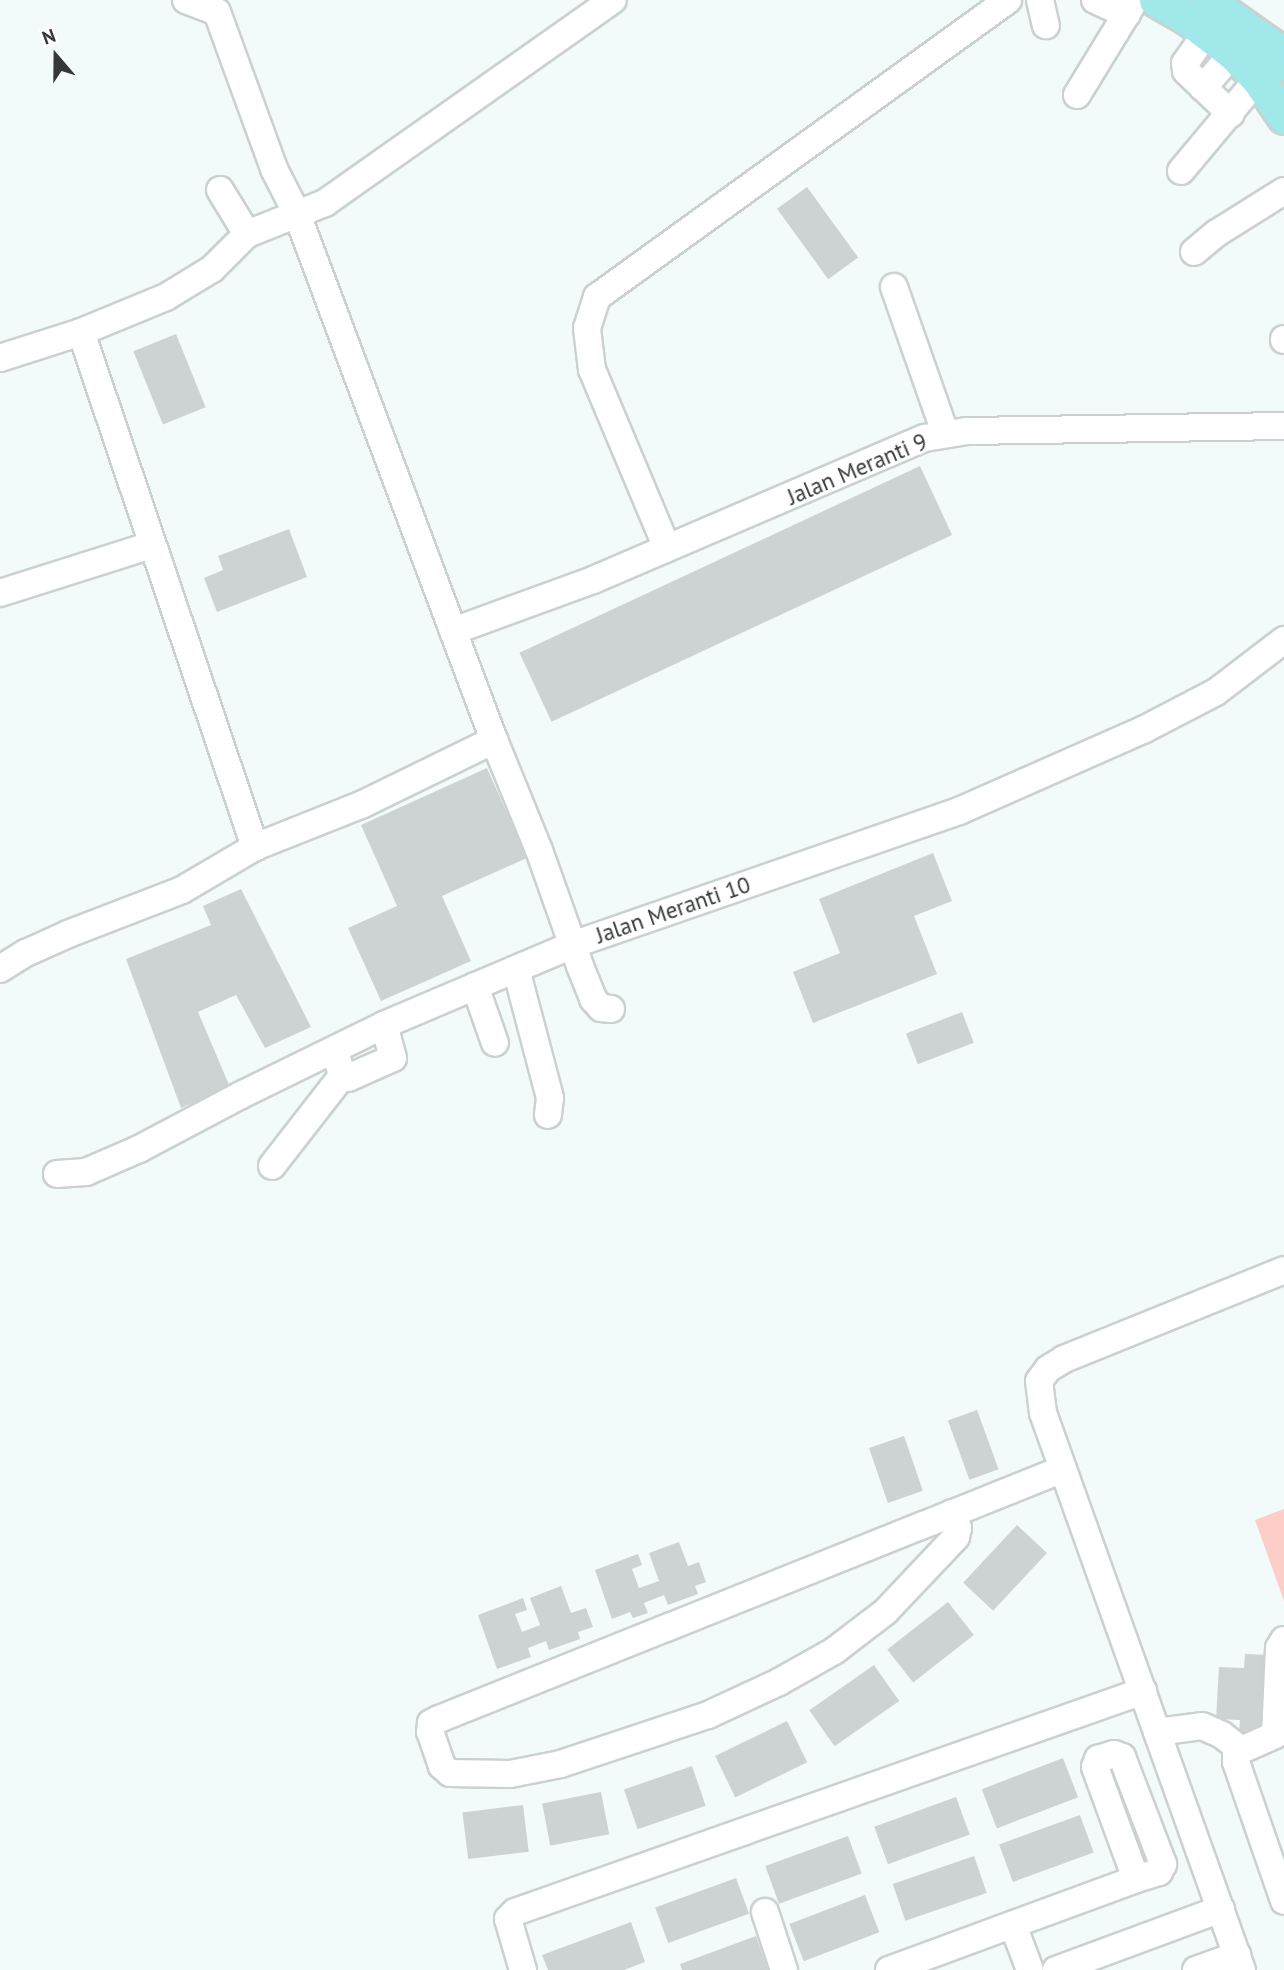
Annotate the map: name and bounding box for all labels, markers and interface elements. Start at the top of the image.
north arrow [21,21,91,91]
text: N [39,23,59,50]
street label: Jalan Meranti 9 [783,427,931,511]
street label: Jalan Meranti 10 [592,871,754,949]

